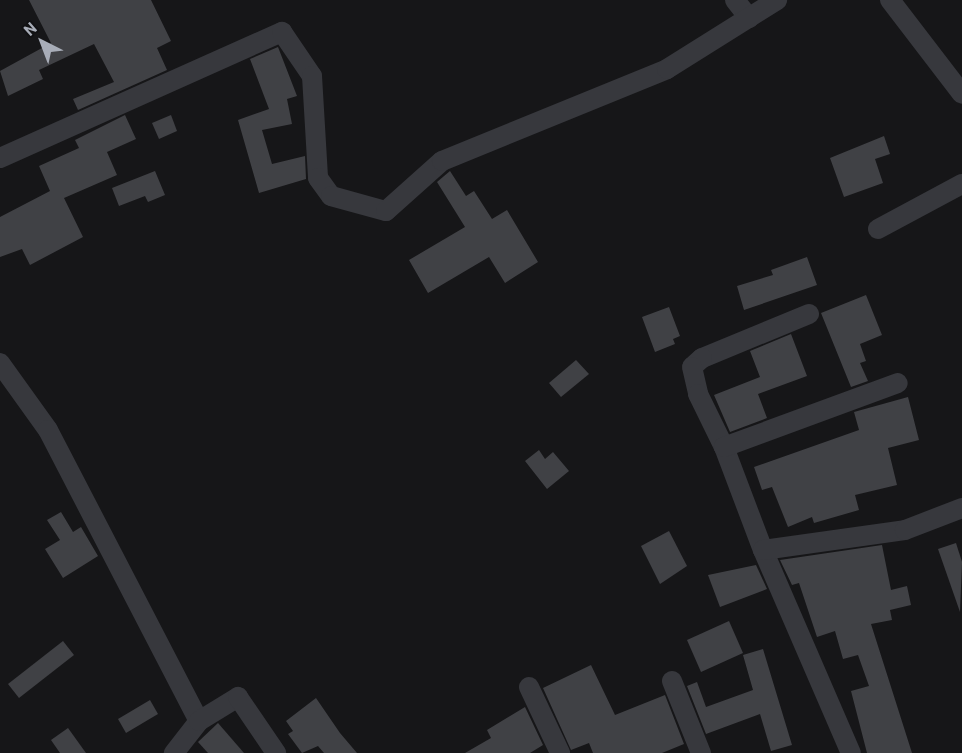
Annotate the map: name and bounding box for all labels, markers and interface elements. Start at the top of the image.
north arrow [12,12,72,72]
text: N [19,18,40,39]

